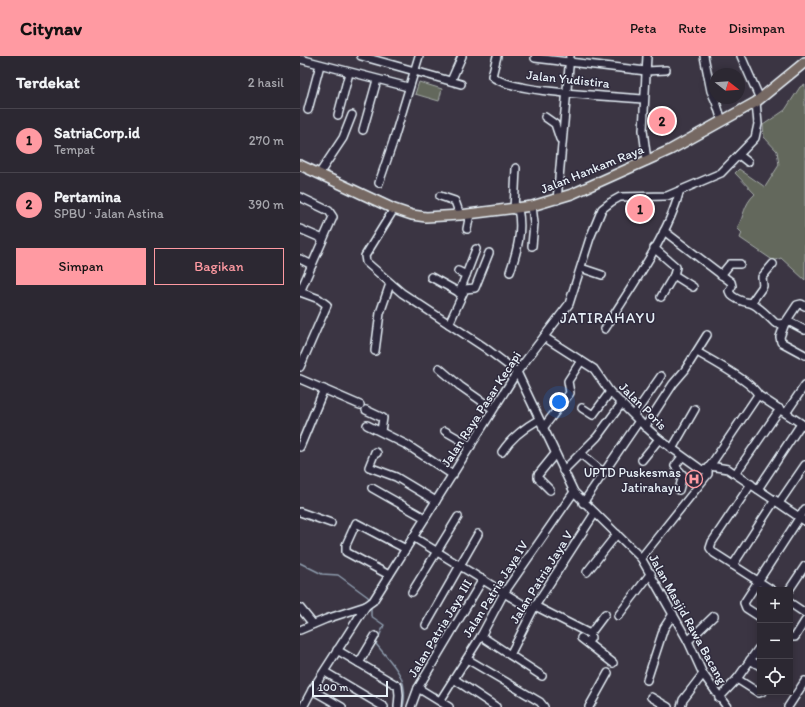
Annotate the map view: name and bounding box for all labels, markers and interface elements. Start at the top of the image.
text: Citynav [20,17,82,40]
text: Peta [630,20,656,37]
text: Rute [678,20,706,37]
text: Disimpan [728,20,785,37]
street label: Jalan Yudistira [526,67,611,91]
north arrow [709,68,745,104]
text: Terdekat [16,72,80,92]
text: 2 hasil [248,75,284,90]
pin: 2 [649,106,675,136]
text: SatriaCorp.id [54,124,140,142]
text: 1 [26,133,32,148]
text: 270 m [249,133,284,148]
street label: Jalan Hankam Raya [538,141,646,197]
text: Tempat [54,142,95,157]
text: Pertamina [54,188,121,206]
pin: 1 [627,194,653,224]
text: 2 [26,197,32,212]
text: 390 m [248,197,284,212]
text: SPBU · Jalan Astina [54,206,164,221]
button: Simpan [16,248,146,285]
button: Bagikan [154,248,284,285]
district label: JATIRAHAYU [560,309,656,327]
street label: Jalan Raya Pasar Kecapi [438,348,524,470]
street label: Jalan Poris [616,379,670,433]
your location [549,392,569,412]
place label: UPTD Puskesmas Jatirahayu [584,465,681,495]
hospital icon: UPTD Puskesmas Jatirahayu [684,469,704,489]
street label: Jalan Patria Jaya V [506,528,576,626]
street label: Jalan Patria Jaya IV [459,538,531,640]
street label: Jalan Masjid Rawa Bacang [646,551,730,687]
street label: Jalan Patria Jaya III [405,576,475,680]
map controls [757,587,793,695]
button: + [757,587,793,623]
button: − [757,623,793,659]
button: locate [757,659,793,695]
scale bar [312,679,388,698]
text: 100 m [318,681,348,694]

